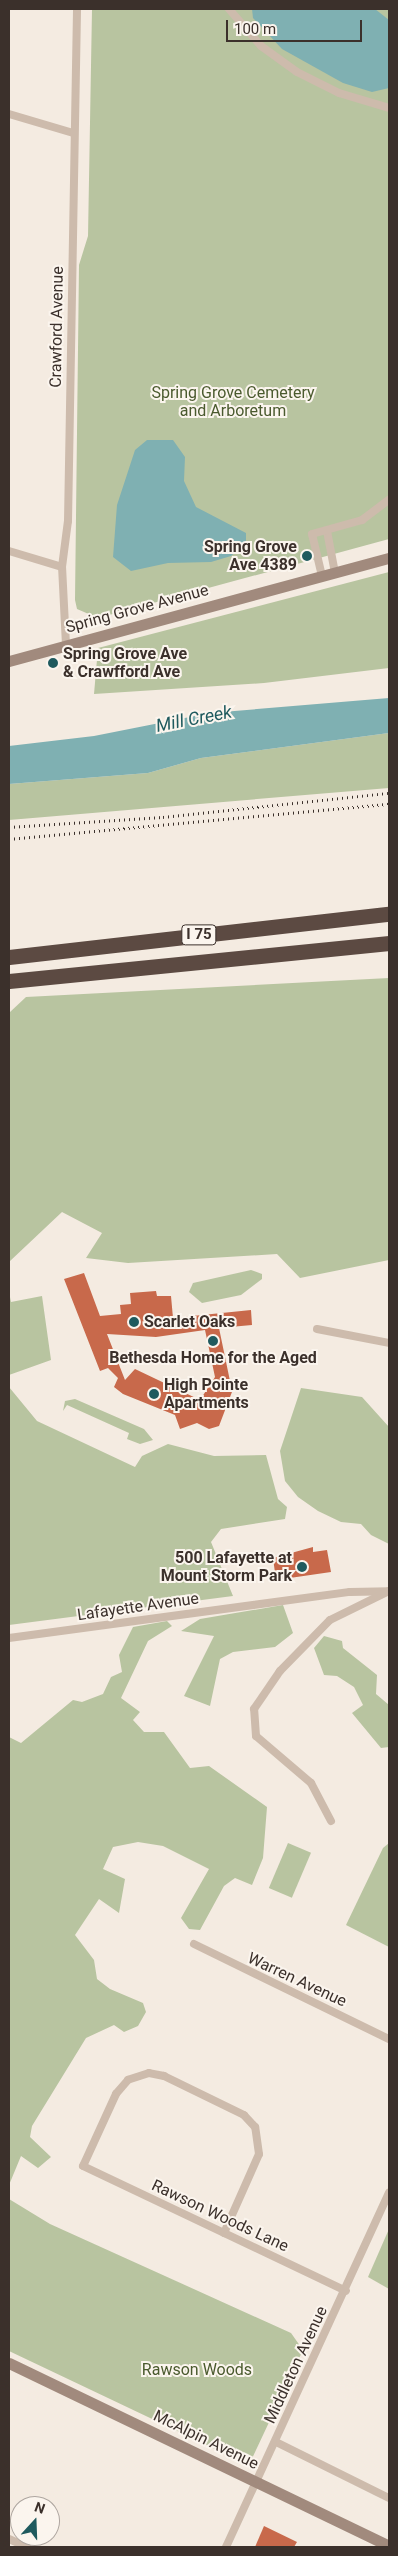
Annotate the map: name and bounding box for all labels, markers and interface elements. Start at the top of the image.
scale bar [228,10,364,42]
text: 100 m [234,20,276,38]
street label: Crawford Avenue [46,266,68,388]
park label: Spring Grove Cemetery and Arboretum [151,383,315,421]
place label: Spring Grove Ave 4389 [204,537,297,575]
marker: Spring Grove Ave 4389 [301,550,313,562]
street label: Spring Grove Avenue [63,581,211,637]
place label: Spring Grove Ave & Crawfford Ave [63,644,187,682]
marker: Spring Grove Ave & Crawfford Ave [47,657,59,669]
water label: Mill Creek [154,701,234,737]
road number: I 75 [180,922,218,948]
place label: Scarlet Oaks [144,1312,235,1332]
marker: Scarlet Oaks [128,1316,140,1328]
marker: Bethesda Home for the Aged [207,1335,219,1347]
place label: Bethesda Home for the Aged [109,1348,317,1368]
place label: High Pointe Apartments [164,1375,249,1413]
marker: High Pointe Apartments [148,1388,160,1400]
place label: 500 Lafayette at Mount Storm Park [161,1548,292,1586]
marker: 500 Lafayette at Mount Storm Park [296,1561,308,1573]
street label: Lafayette Avenue [76,1589,200,1625]
street label: Warren Avenue [244,1949,350,2011]
street label: Rawson Woods Lane [148,2176,292,2256]
street label: Middleton Avenue [260,2303,332,2427]
park label: Rawson Woods [142,2360,252,2380]
street label: McAlpin Avenue [150,2406,262,2474]
north arrow [10,2496,60,2546]
text: N [32,2499,47,2517]

